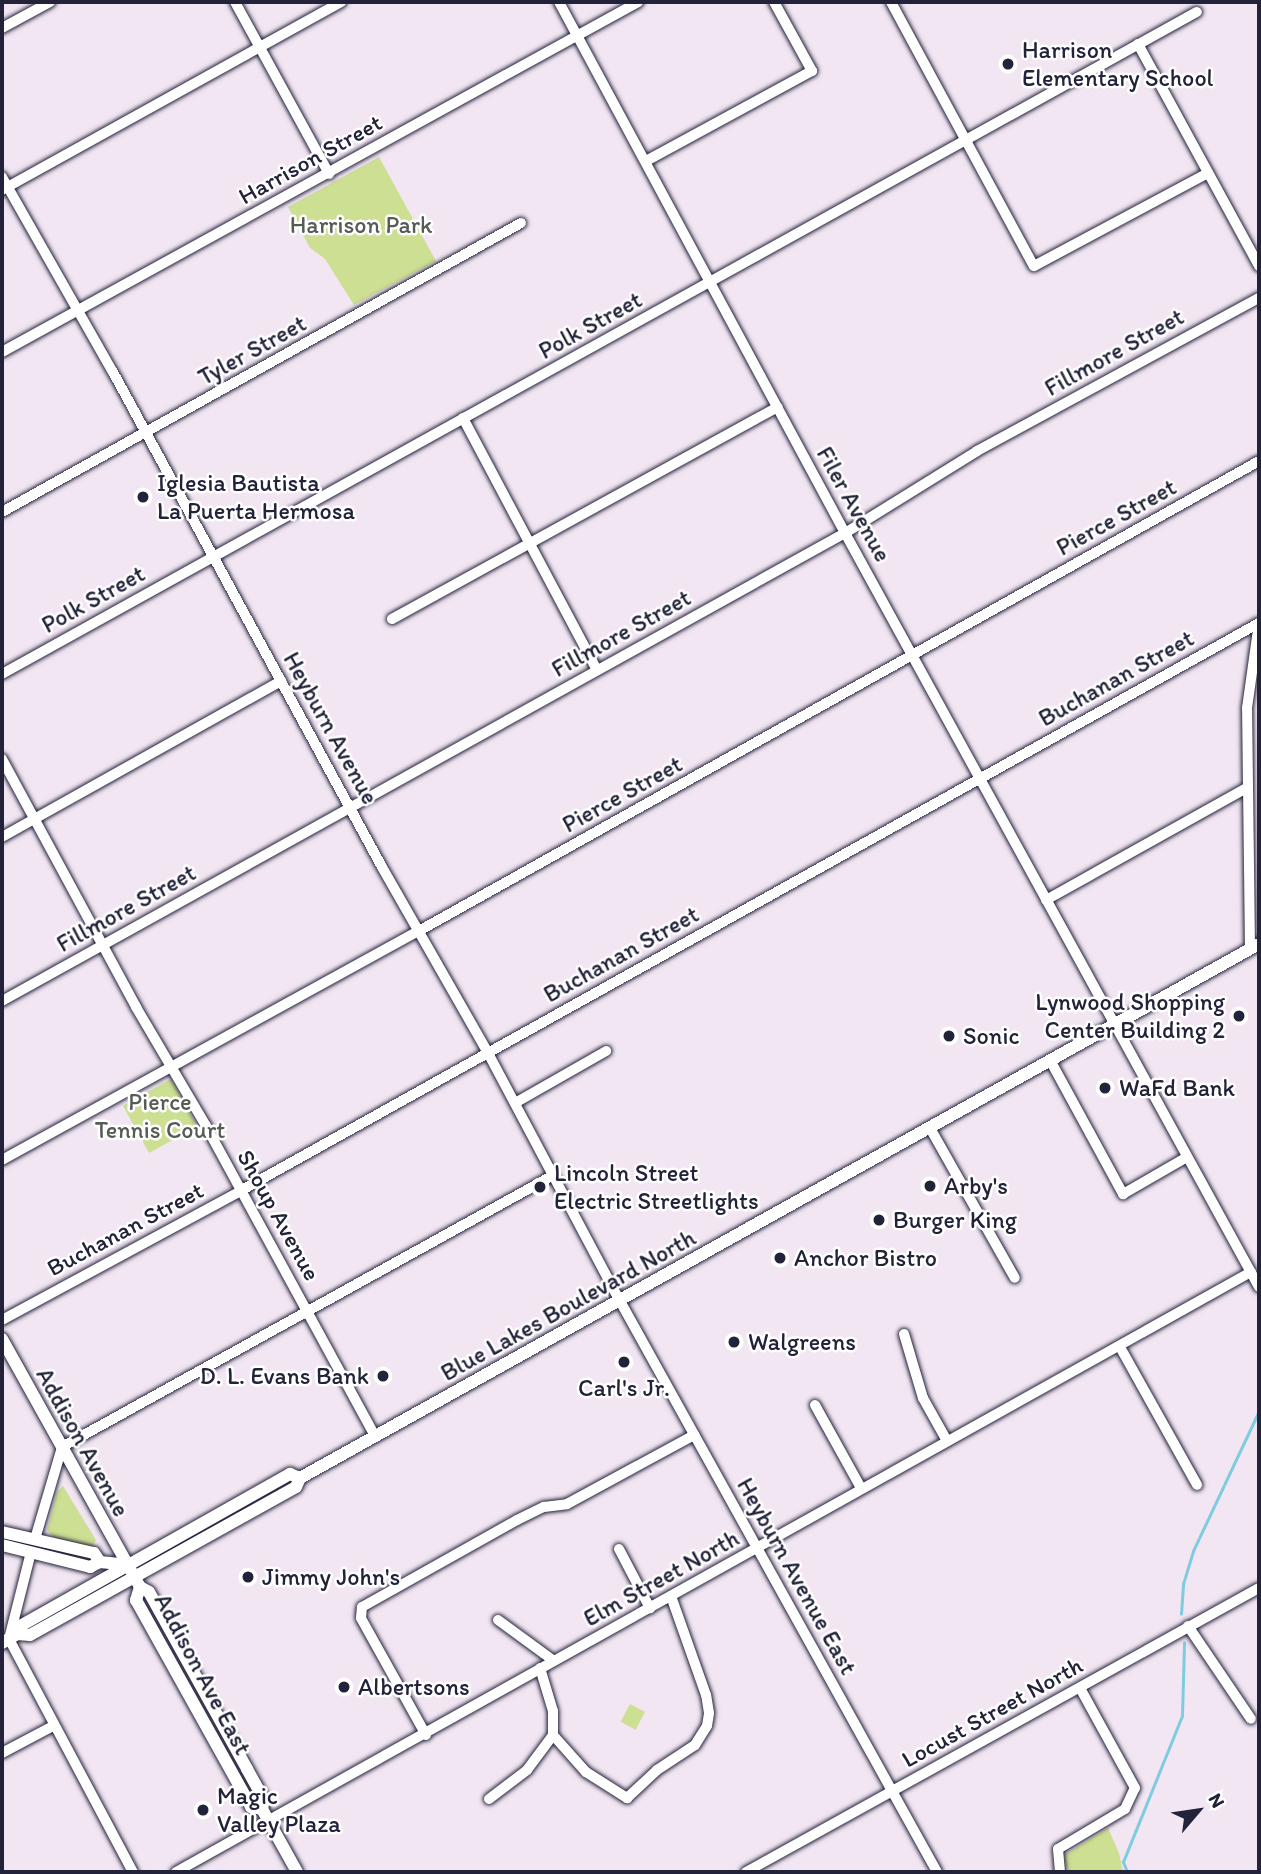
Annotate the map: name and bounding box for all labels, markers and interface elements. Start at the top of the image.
place label: Harrison Elementary School [1022,36,1213,92]
marker: Harrison Elementary School [1000,56,1016,72]
street label: Harrison Street [233,108,387,210]
park label: Harrison Park [290,211,432,239]
street label: Polk Street [534,285,646,365]
street label: Fillmore Street [1040,302,1188,402]
street label: Tyler Street [193,309,311,391]
street label: Filer Avenue [811,442,897,566]
place label: Iglesia Bautista La Puerta Hermosa [157,469,354,525]
street label: Pierce Street [1051,472,1181,562]
marker: Iglesia Bautista La Puerta Hermosa [135,489,151,505]
street label: Polk Street [37,559,149,639]
street label: Fillmore Street [547,583,695,683]
street label: Buchanan Street [1034,624,1198,732]
street label: Heyburn Avenue [278,647,384,809]
street label: Pierce Street [557,749,687,839]
street label: Fillmore Street [52,858,200,958]
street label: Buchanan Street [539,900,703,1008]
place label: Lynwood Shopping Center Building 2 [1035,988,1225,1044]
marker: Lynwood Shopping Center Building 2 [1231,1008,1247,1024]
place label: Sonic [963,1022,1019,1050]
marker: Sonic [941,1028,957,1044]
place label: WaFd Bank [1119,1074,1236,1102]
marker: WaFd Bank [1097,1080,1113,1096]
park label: Pierce Tennis Court [95,1088,225,1144]
street label: Shoup Avenue [231,1145,327,1285]
place label: Lincoln Street Electric Streetlights [554,1159,758,1215]
place label: Arby's [944,1172,1008,1200]
street label: Buchanan Street [42,1176,208,1282]
marker: Arby's [922,1178,938,1194]
marker: Lincoln Street Electric Streetlights [532,1179,548,1195]
place label: Burger King [893,1206,1017,1234]
marker: Burger King [871,1212,887,1228]
street label: Blue Lakes Boulevard North [435,1223,701,1387]
place label: Anchor Bistro [794,1244,937,1272]
marker: Anchor Bistro [772,1250,788,1266]
place label: Walgreens [748,1328,856,1356]
marker: Walgreens [726,1334,742,1350]
marker: Carl's Jr. [616,1354,632,1370]
place label: D. L. Evans Bank [199,1362,369,1390]
street label: Addison Avenue [31,1363,135,1521]
marker: D. L. Evans Bank [375,1368,391,1384]
place label: Carl's Jr. [578,1374,670,1402]
street label: Heyburn Avenue East [731,1473,863,1679]
street label: Elm Street North [578,1523,744,1633]
place label: Jimmy John's [262,1563,401,1591]
marker: Jimmy John's [240,1569,256,1585]
street label: Addison Ave East [149,1589,257,1759]
street label: Locust Street North [896,1650,1088,1774]
place label: Albertsons [358,1673,470,1701]
marker: Albertsons [336,1679,352,1695]
north arrow [1163,1776,1233,1846]
place label: Magic Valley Plaza [217,1782,340,1838]
text: N [1204,1789,1230,1812]
marker: Magic Valley Plaza [195,1802,211,1818]

